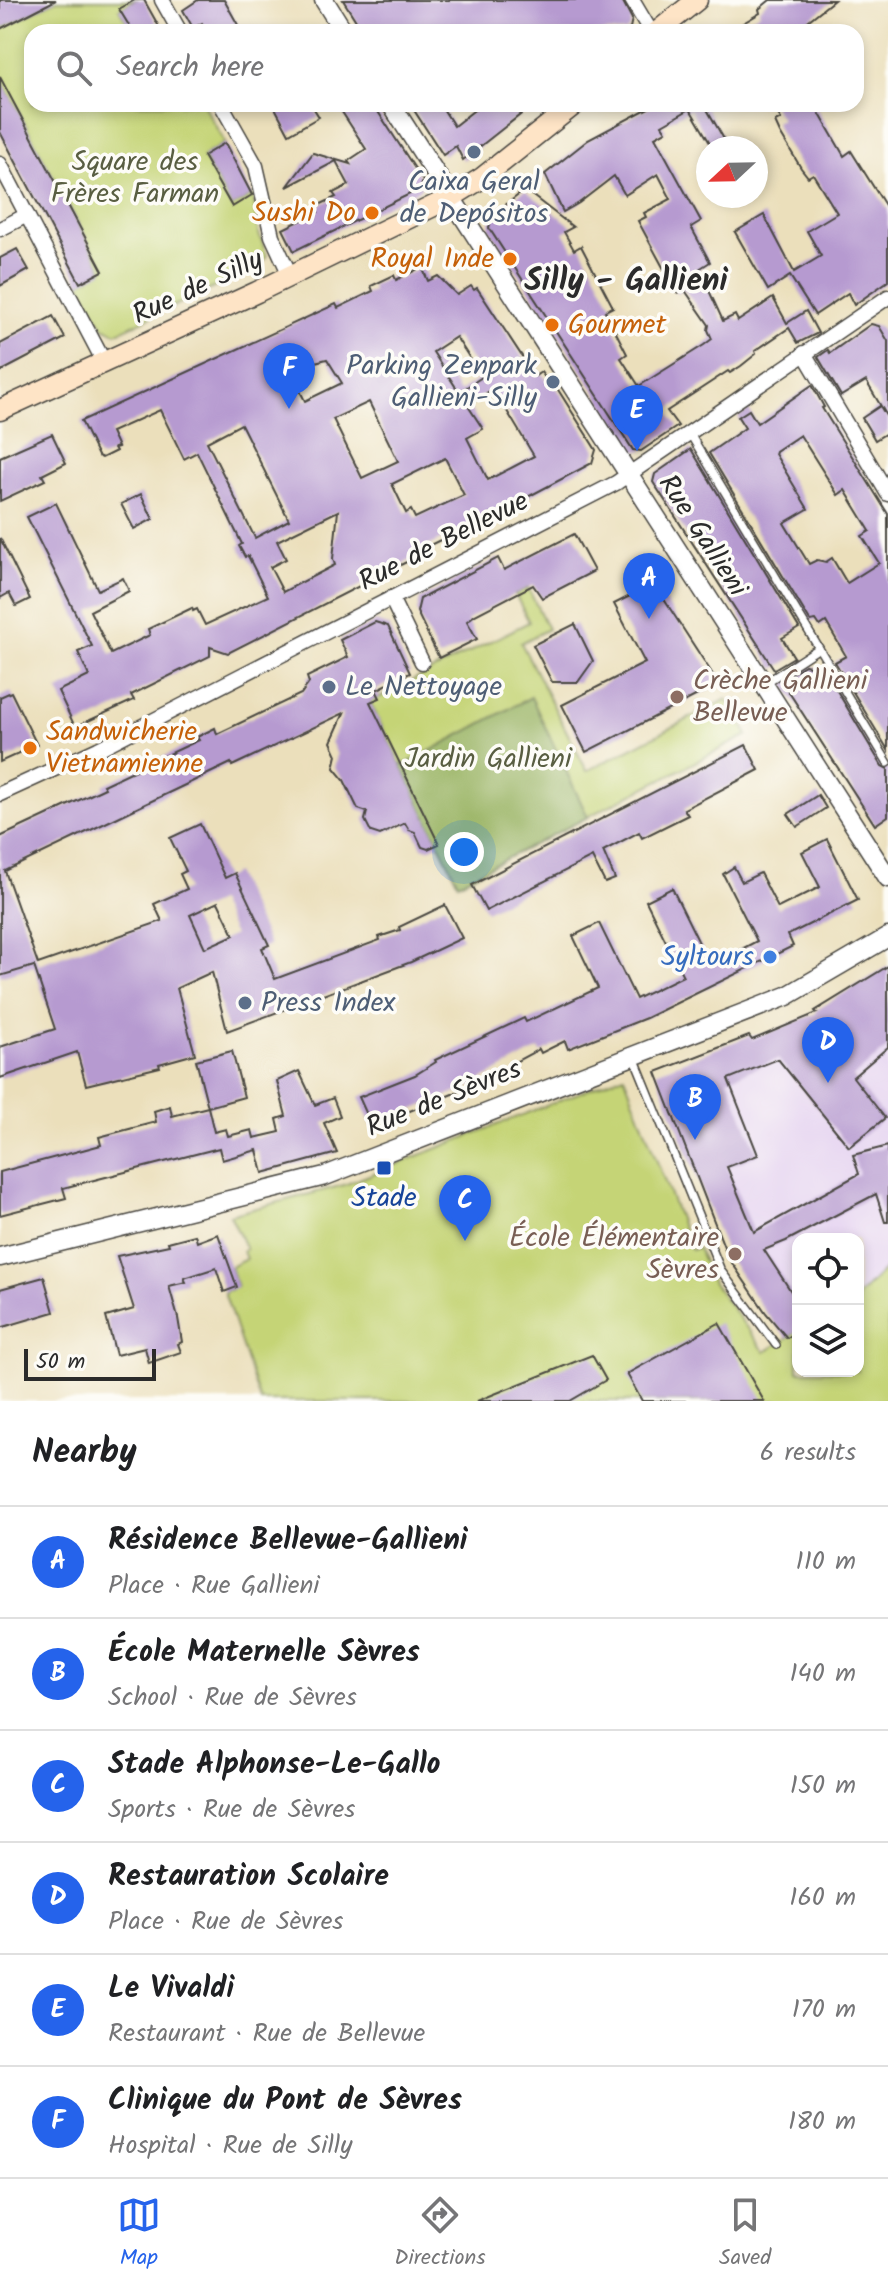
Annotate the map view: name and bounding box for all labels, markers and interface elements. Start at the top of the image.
search box [24,24,864,112]
text: Search here [116,44,264,92]
icon: search [52,46,96,90]
north arrow [696,136,768,208]
park label: Square des Frères Farman [51,140,219,217]
marker: Caixa Geral de Depósitos [465,143,483,161]
place label: Caixa Geral de Depósitos [400,160,548,237]
place label: Sushi Do [252,191,356,236]
marker: Sushi Do [363,204,381,222]
place label: Royal Inde [370,237,494,282]
street label: Rue de Silly [125,238,272,338]
marker: Royal Inde [501,250,519,268]
district label: Silly - Gallieni [524,256,729,307]
place label: Gourmet [568,303,667,348]
marker: Gourmet [543,316,561,334]
pin: F [263,343,315,409]
place label: Parking Zenpark Gallieni-Silly [346,344,538,421]
marker: Parking Zenpark Gallieni-Silly [544,373,562,391]
pin: E [611,385,663,451]
street label: Rue Gallieni [645,466,759,607]
street label: Rue de Bellevue [351,480,537,604]
pin: A [623,553,675,619]
place label: Crèche Gallieni Bellevue [693,659,869,736]
place label: Le Nettoyage [345,665,503,710]
marker: Le Nettoyage [320,678,338,696]
marker: Crèche Gallieni Bellevue [668,688,686,706]
place label: Sandwicherie Vietnamienne [46,710,203,787]
park label: Jardin Gallieni [404,737,573,782]
marker: Sandwicherie Vietnamienne [21,739,39,757]
your location [444,832,484,872]
place label: Syltours [661,935,754,980]
marker: Syltours [761,948,779,966]
place label: Press Index [261,981,396,1026]
marker: Press Index [236,994,254,1012]
pin: D [802,1017,854,1083]
street label: Rue de Sèvres [359,1047,529,1151]
pin: B [669,1074,721,1140]
marker: Stade [375,1159,393,1177]
pin: C [439,1175,491,1241]
place label: Stade [351,1176,417,1221]
place label: École Élémentaire Sèvres [509,1216,719,1293]
map controls [792,1233,864,1377]
button: locate [792,1233,864,1305]
marker: École Élémentaire Sèvres [726,1245,744,1263]
button: layers [792,1305,864,1377]
scale bar [24,1345,156,1381]
text: 50 m [36,1345,85,1380]
text: Nearby [32,1426,137,1480]
text: 6 results [760,1432,856,1474]
text: Résidence Bellevue-Gallieni [108,1517,468,1565]
text: A [50,1541,66,1583]
text: 110 m [796,1541,856,1583]
text: Place · Rue Gallieni [108,1565,320,1607]
text: École Maternelle Sèvres [108,1629,420,1677]
text: B [50,1653,66,1695]
text: 140 m [789,1653,856,1695]
text: School · Rue de Sèvres [108,1677,357,1719]
text: Stade Alphonse-Le-Gallo [108,1741,440,1789]
text: C [50,1765,66,1807]
text: 150 m [790,1765,856,1807]
text: Sports · Rue de Sèvres [108,1789,355,1831]
text: Restauration Scolaire [108,1853,389,1901]
text: D [49,1877,67,1919]
text: 160 m [789,1877,856,1919]
text: Place · Rue de Sèvres [108,1901,343,1943]
text: Le Vivaldi [108,1965,234,2013]
text: E [51,1989,65,2031]
text: 170 m [792,1989,856,2031]
text: Restaurant · Rue de Bellevue [108,2013,425,2055]
text: Clinique du Pont de Sèvres [108,2077,462,2125]
text: F [51,2101,65,2143]
text: 180 m [788,2101,856,2143]
text: Hospital · Rue de Silly [108,2125,352,2167]
tab: Map [117,2193,161,2276]
tab: Directions [394,2193,486,2276]
tab: Saved [719,2193,771,2276]

